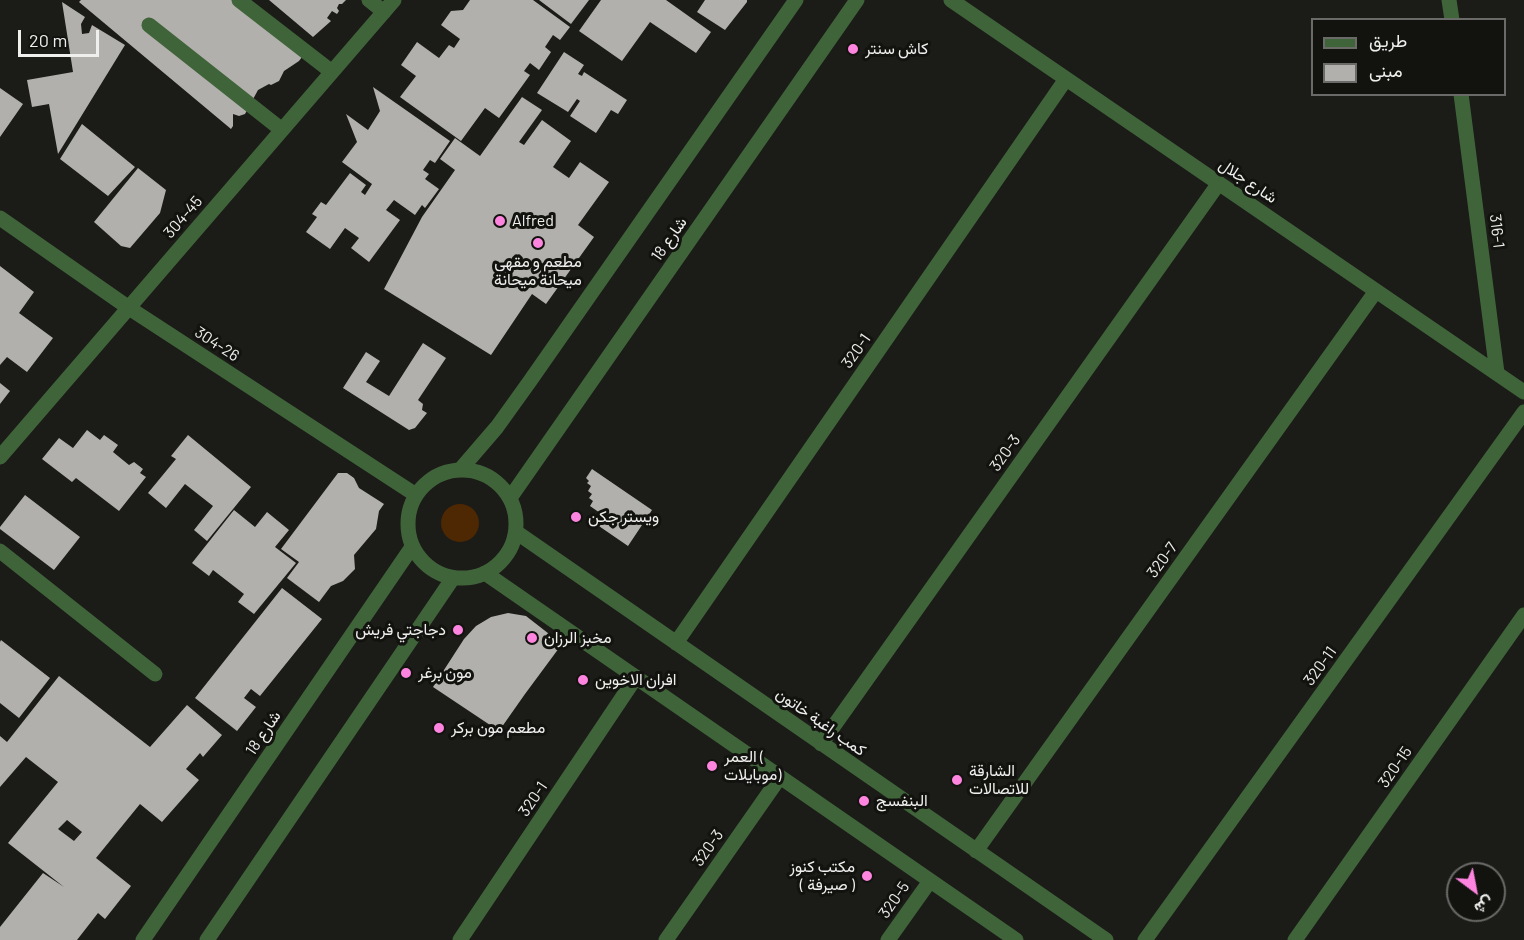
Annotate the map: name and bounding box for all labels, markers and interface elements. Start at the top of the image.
scale bar [21,18,102,56]
legend [1311,18,1506,96]
text: 20 m [29,29,67,51]
text: طريق [1369,29,1407,51]
place label: كاش سنتر [865,39,928,59]
marker: كاش سنتر [846,42,860,56]
text: مبنى [1369,59,1403,81]
street label: شارع جلال [1215,155,1281,207]
street label: 304-45 [160,192,206,242]
place label: Alfred [512,211,554,231]
street label: شارع 18 [647,213,691,265]
street label: 316-1 [1485,213,1509,249]
marker: Alfred [493,214,507,228]
marker: مطعم و مقهى ميحانة ميحانة [531,236,545,250]
place label: مطعم و مقهى ميحانة ميحانة [494,252,582,290]
street label: 304-26 [191,323,243,365]
street label: 320-1 [837,330,875,372]
street label: 320-3 [986,431,1024,475]
place label: ويستر جكن [588,507,659,527]
marker: ويستر جكن [569,510,583,524]
street label: 320-7 [1143,538,1181,582]
place label: دجاجتي فريش [355,620,446,640]
marker: دجاجتي فريش [451,623,465,637]
place label: مخبز الرزان [544,628,612,648]
marker: مخبز الرزان [525,631,539,645]
street label: 320-11 [1299,643,1341,689]
place label: مون برغر [418,663,472,683]
marker: مون برغر [399,666,413,680]
place label: افران الاخوين [595,670,677,690]
marker: افران الاخوين [576,673,590,687]
street label: كمب راغبة خاتون [772,684,870,760]
street label: شارع 18 [241,707,285,759]
place label: مطعم مون بركر [451,718,545,738]
marker: مطعم مون بركر [432,721,446,735]
street label: 320-15 [1374,743,1416,791]
place label: العمر ( موبايلات) [724,747,781,785]
marker: العمر ( موبايلات) [705,759,719,773]
place label: الشارقة للاتصالات [969,761,1029,799]
marker: الشارقة للاتصالات [950,773,964,787]
street label: 320-1 [514,778,552,820]
place label: البنفسج [876,791,928,811]
marker: البنفسج [857,794,871,808]
street label: 320-3 [689,826,727,870]
place label: مكتب كنوز ( صيرفة ) [789,857,855,895]
north arrow [1446,862,1506,922]
marker: مكتب كنوز ( صيرفة ) [860,869,874,883]
street label: 320-5 [875,878,913,922]
text: ش [1472,893,1498,919]

